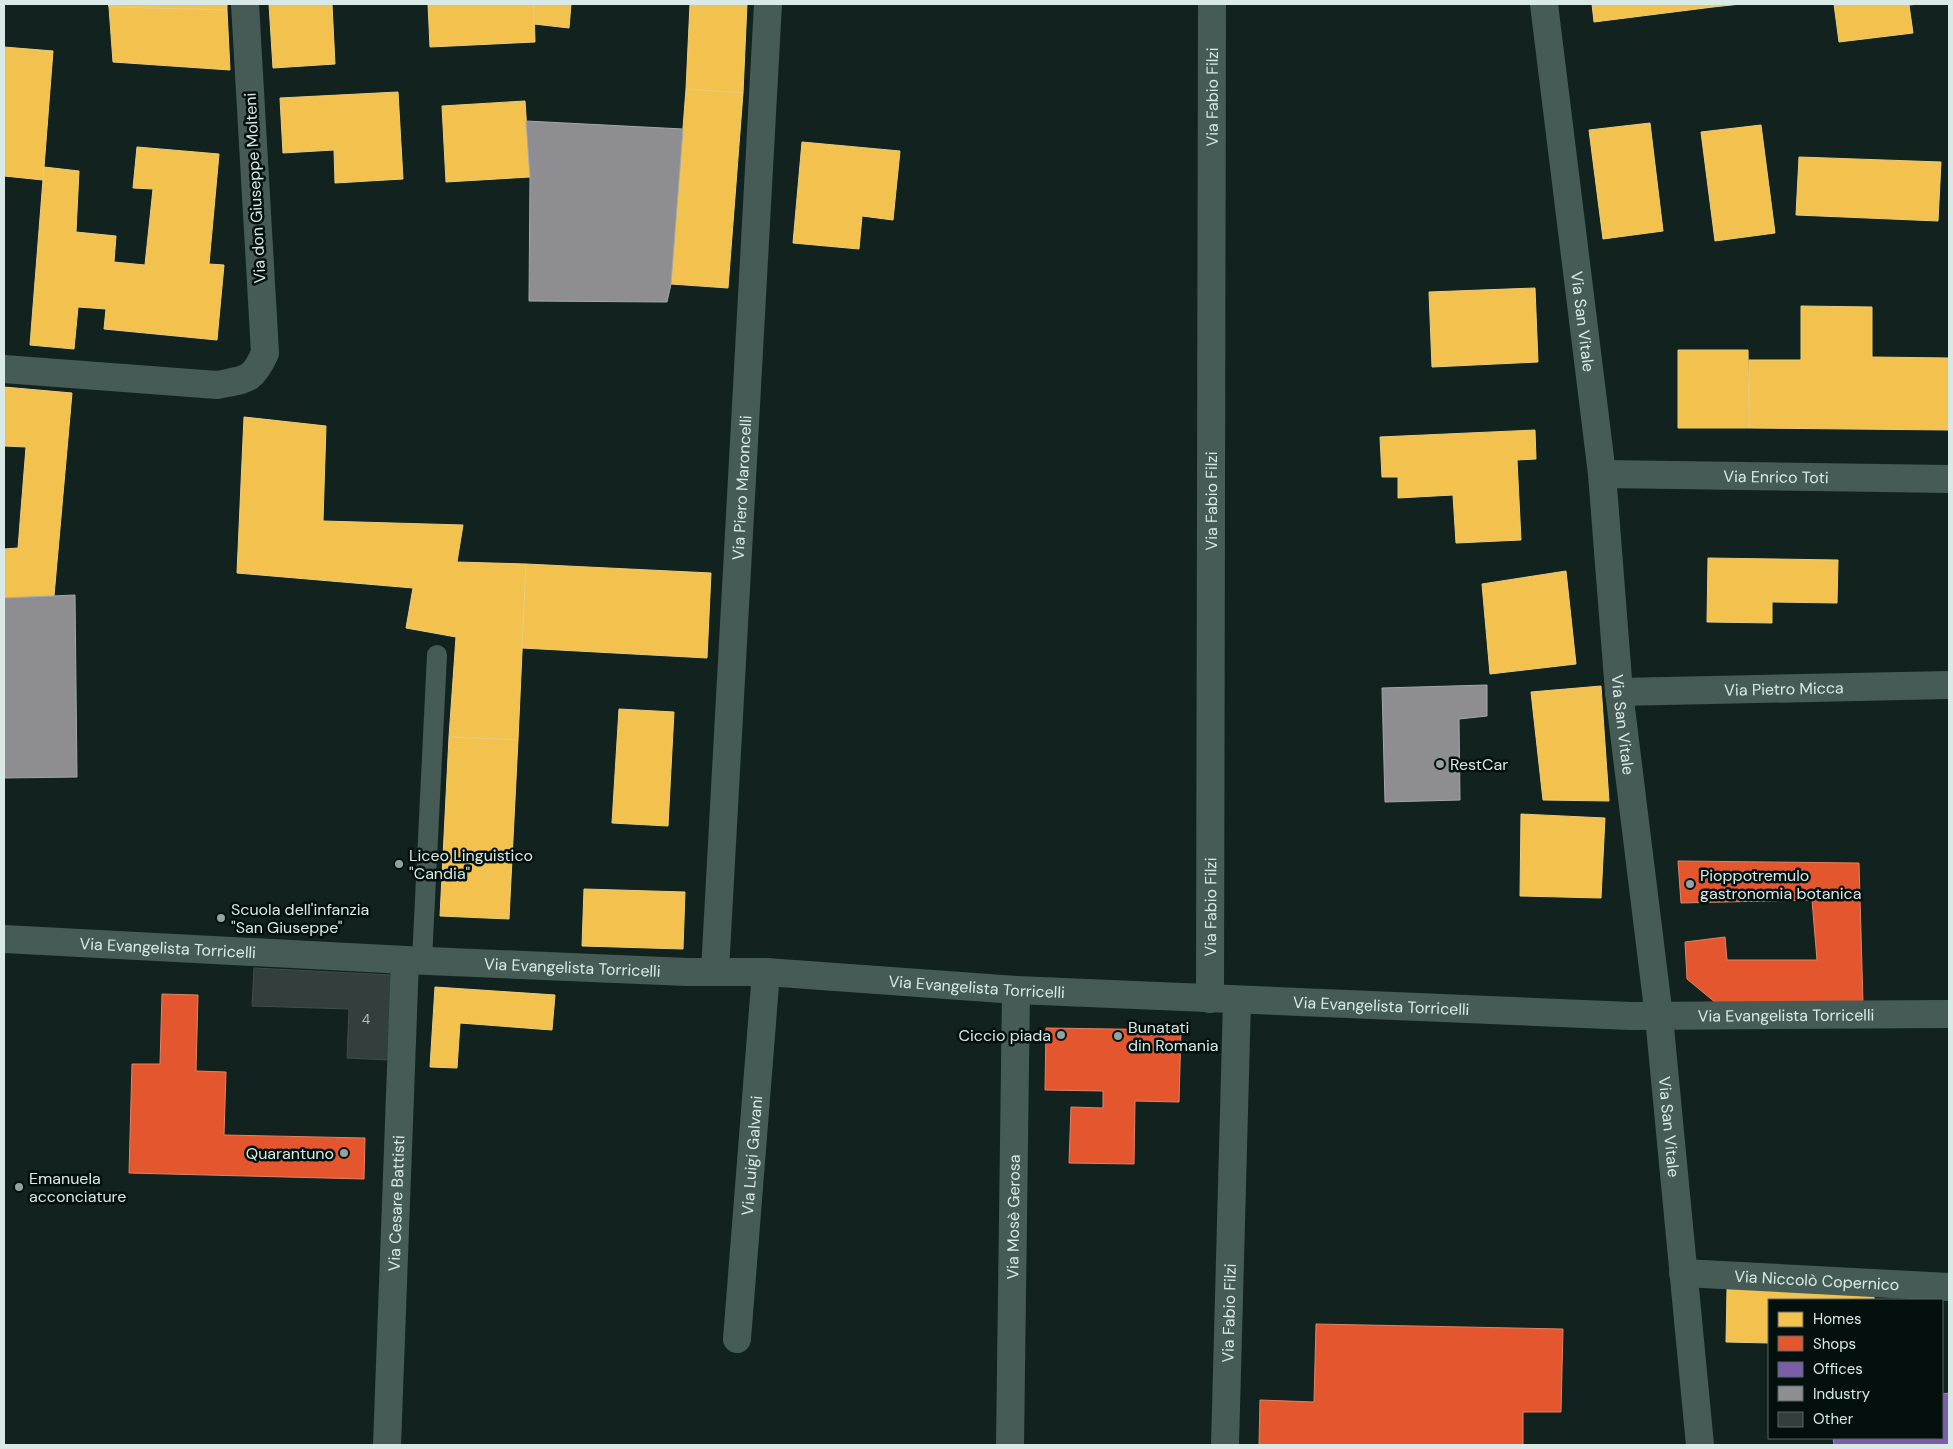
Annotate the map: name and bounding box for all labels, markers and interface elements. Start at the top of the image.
street label: Via Fabio Filzi [1201,47,1222,147]
street label: Via don Giuseppe Molteni [240,92,270,284]
street label: Via San Vitale [1567,270,1600,373]
street label: Via Piero Maroncelli [727,415,756,561]
street label: Via Fabio Filzi [1200,451,1222,551]
street label: Via Enrico Toti [1723,465,1829,488]
street label: Via San Vitale [1607,673,1640,776]
street label: Via Pietro Micca [1724,677,1844,700]
place label: RestCar [1450,754,1508,775]
marker: RestCar [1434,758,1446,770]
place label: Liceo Linguistico "Candia" [409,845,533,884]
street label: Via Fabio Filzi [1200,857,1221,957]
marker: Liceo Linguistico "Candia" [393,858,405,870]
place label: Pioppotremulo gastronomia botanica [1700,865,1861,904]
marker: Pioppotremulo gastronomia botanica [1684,878,1696,890]
place label: Scuola dell'infanzia "San Giuseppe" [231,899,369,938]
marker: Scuola dell'infanzia "San Giuseppe" [215,912,227,924]
street label: Via Evangelista Torricelli [79,932,257,963]
street label: Via Evangelista Torricelli [484,953,661,981]
street label: Via Evangelista Torricelli [888,970,1065,1003]
street label: Via Evangelista Torricelli [1293,991,1470,1020]
street label: Via Evangelista Torricelli [1698,1004,1874,1026]
house number: 4 [362,1010,371,1028]
place label: Bunatati din Romania [1128,1017,1219,1056]
place label: Ciccio piada [959,1025,1051,1046]
marker: Ciccio piada [1055,1029,1067,1041]
marker: Bunatati din Romania [1112,1030,1124,1042]
street label: Via San Vitale [1654,1075,1685,1178]
street label: Via Luigi Galvani [736,1095,767,1216]
street label: Via Cesare Battisti [383,1135,409,1272]
place label: Quarantuno [246,1143,334,1164]
marker: Quarantuno [338,1147,350,1159]
street label: Via Mosè Gerosa [1002,1154,1024,1280]
place label: Emanuela acconciature [29,1168,126,1207]
marker: Emanuela acconciature [13,1181,25,1193]
street label: Via Fabio Filzi [1217,1263,1240,1363]
street label: Via Niccolò Copernico [1734,1265,1900,1295]
legend [1768,1299,1943,1439]
text: Homes [1813,1309,1862,1329]
text: Shops [1813,1334,1856,1354]
text: Offices [1813,1359,1863,1379]
text: Industry [1813,1384,1871,1404]
text: Other [1813,1409,1854,1429]

